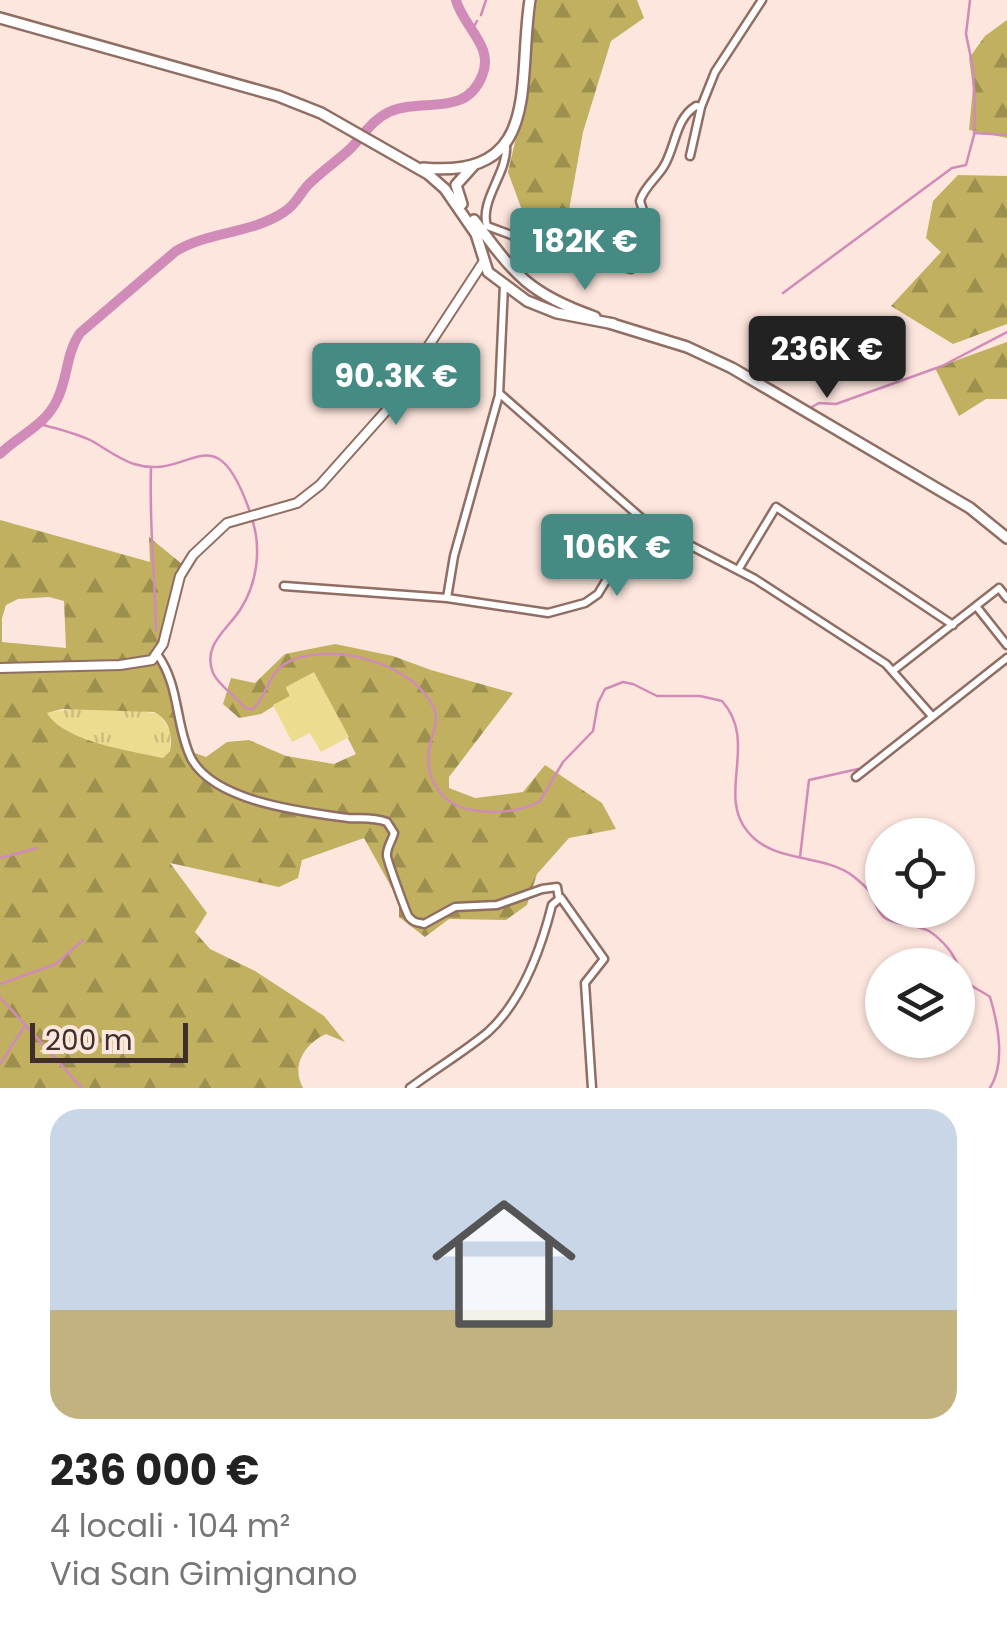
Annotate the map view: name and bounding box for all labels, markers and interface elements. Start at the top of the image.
pin: 182K € [504,208,666,293]
text: 182K € [532,218,638,263]
pin: 236K € [746,316,908,401]
text: 236K € [771,326,883,371]
pin: 90.3K € [304,343,488,428]
text: 90.3K € [334,353,458,398]
pin: 106K € [536,514,698,599]
text: 106K € [563,524,671,569]
map controls [865,818,975,1058]
button: locate [865,818,975,928]
button: layers [865,948,975,1058]
scale bar [30,1018,188,1062]
text: 200 m [45,1021,133,1060]
icon: home [414,1174,594,1354]
text: 236 000 € [50,1441,260,1500]
text: 4 locali · 104 m² [50,1503,290,1548]
text: Via San Gimignano [50,1551,357,1596]

